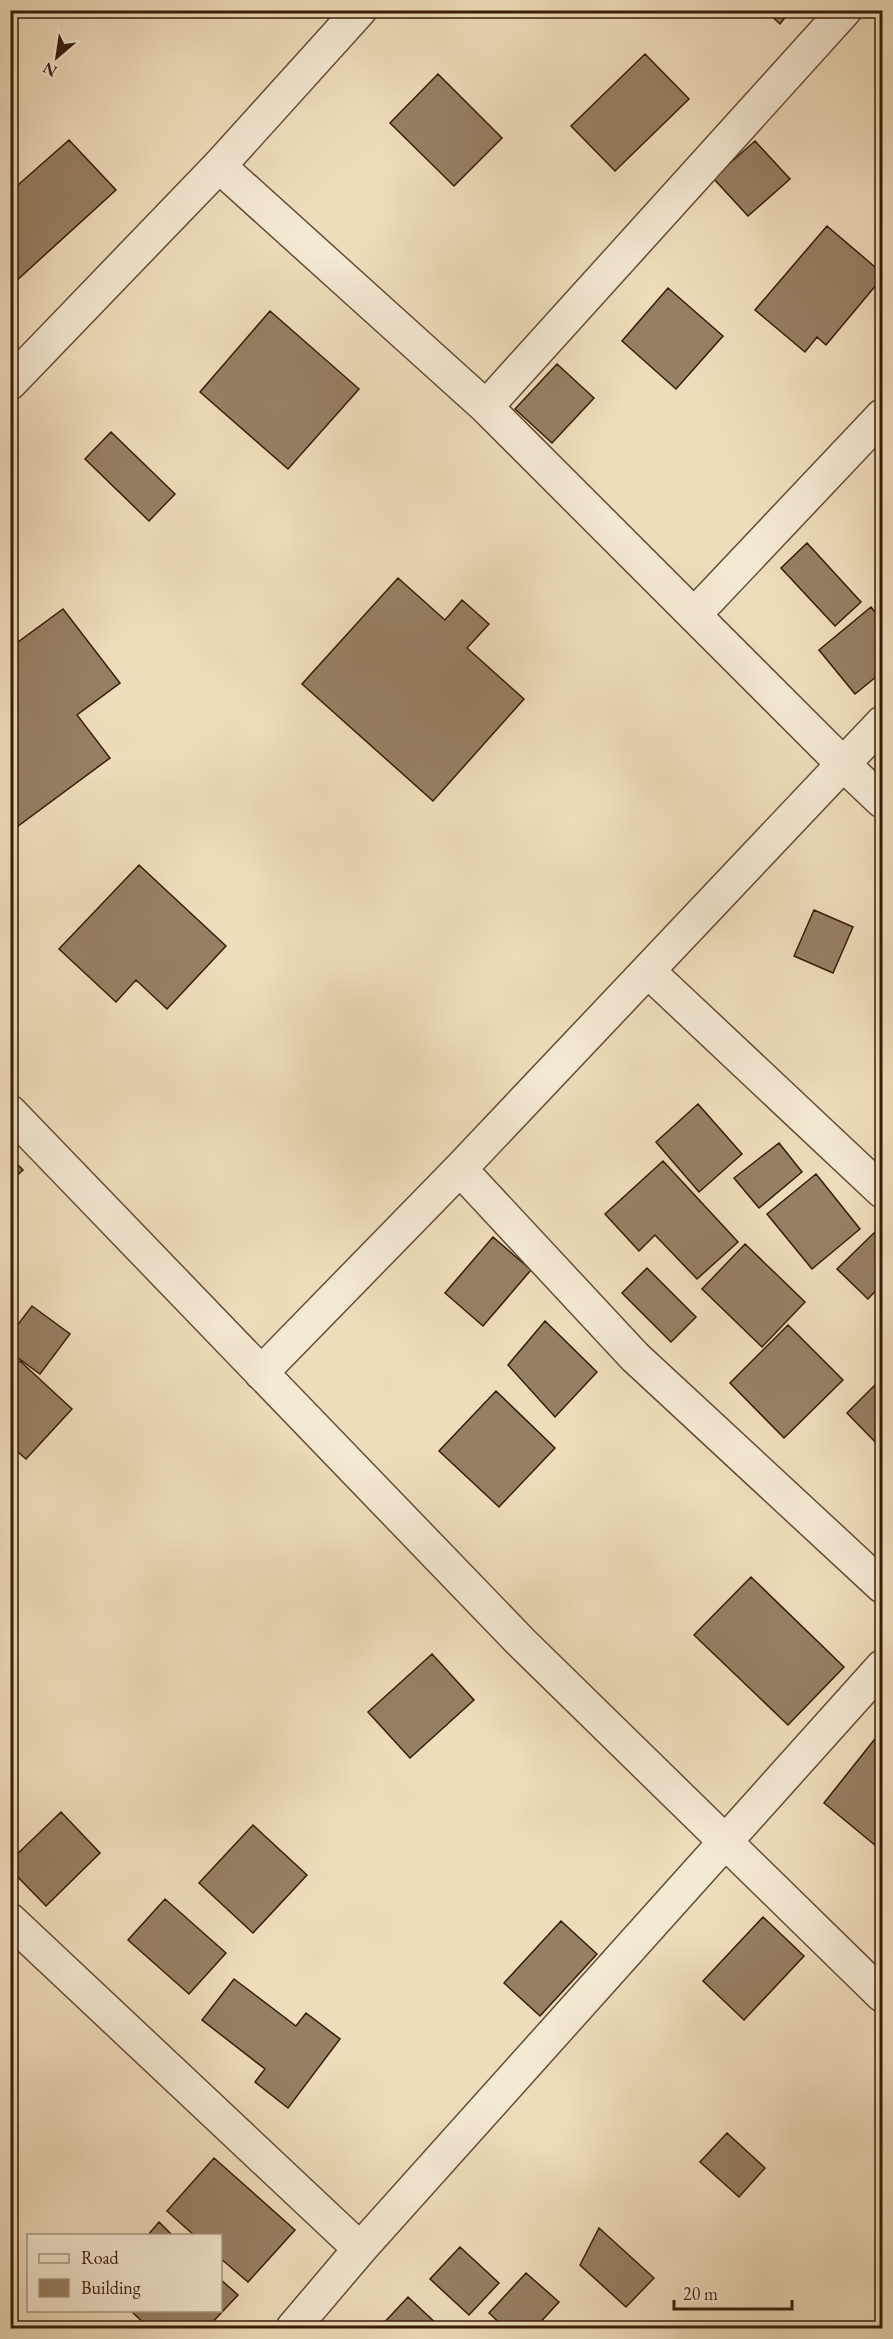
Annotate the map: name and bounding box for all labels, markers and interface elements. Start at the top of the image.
north arrow [27,27,87,87]
text: N [39,57,61,82]
legend [27,2234,222,2312]
text: Road [81,2246,120,2269]
scale bar [674,2273,792,2311]
text: Building [81,2276,141,2299]
text: 20 m [683,2282,718,2305]

